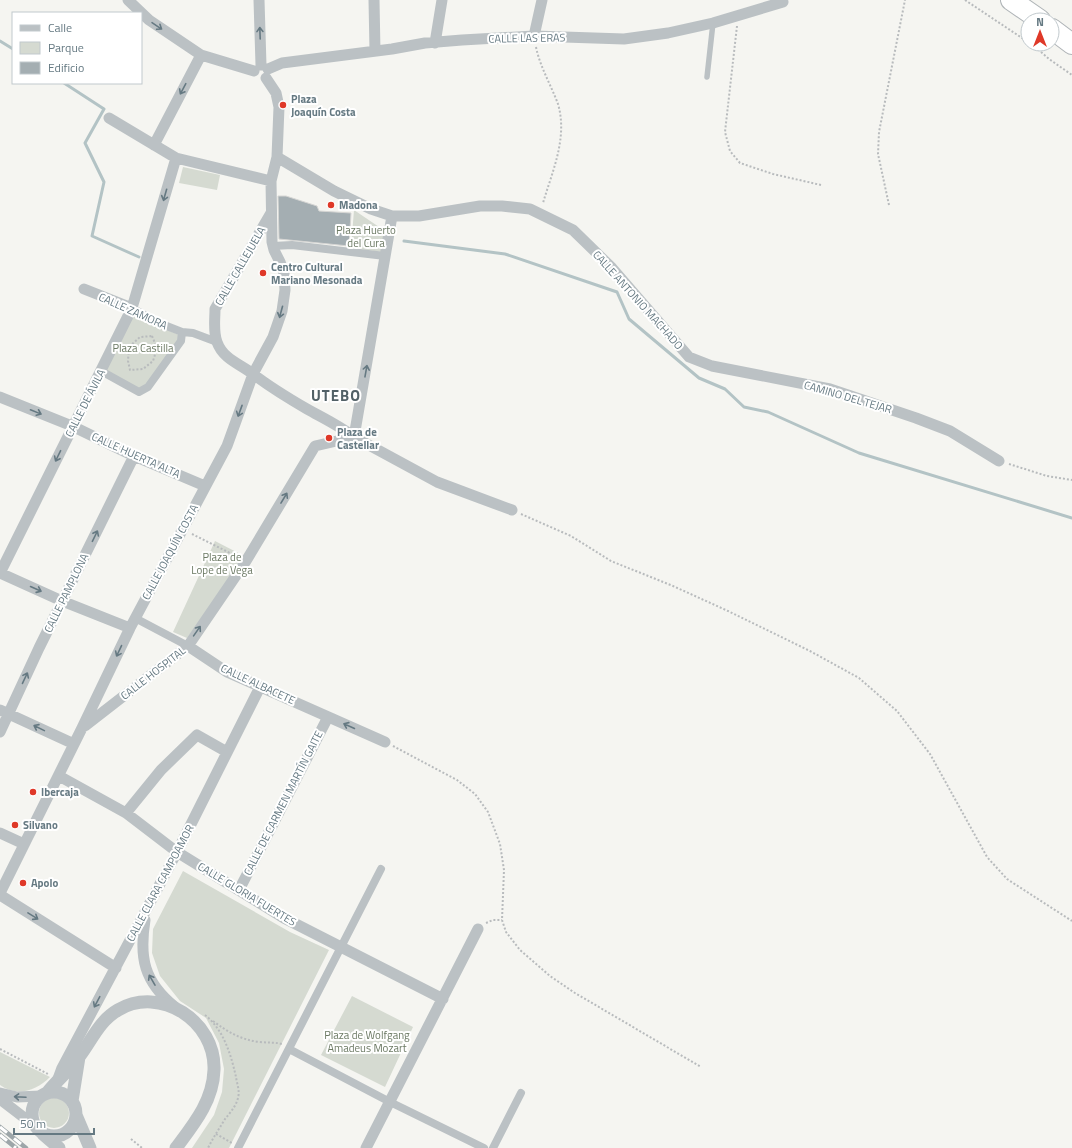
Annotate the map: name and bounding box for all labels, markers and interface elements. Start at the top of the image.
legend [12,12,142,84]
north arrow [1020,12,1060,52]
text: N [1036,14,1044,30]
text: Calle [48,18,72,37]
one-way arrow [151,22,163,30]
one-way arrow [256,27,264,40]
street label: CALLE LAS ERAS [488,29,566,47]
text: Parque [48,38,84,57]
text: Edificio [48,58,84,77]
one-way arrow [179,83,186,95]
place label: Plaza Joaquín Costa [291,91,356,120]
marker: Plaza Joaquín Costa [278,100,288,110]
one-way arrow [161,188,168,201]
place label: Madona [339,197,378,213]
marker: Madona [326,200,336,210]
park label: Plaza Huerto del Cura [336,222,396,251]
street label: CALLE CALLEJUELA [211,223,269,309]
street label: CALLE ANTONIO MACHADO [589,247,687,353]
place label: Centro Cultural Mariano Mesonada [271,259,363,288]
marker: Centro Cultural Mariano Mesonada [258,268,268,278]
street label: CALLE ZAMORA [96,289,170,333]
one-way arrow [277,305,284,318]
park label: Plaza Castilla [113,340,174,356]
one-way arrow [362,365,370,378]
street label: CALLE DE ÁVILA [61,366,109,440]
street label: CAMINO DEL TEJAR [802,377,894,417]
district label: UTEBO [311,384,361,407]
one-way arrow [236,404,243,417]
one-way arrow [30,408,42,416]
place label: Plaza de Castellar [337,424,379,453]
street label: CALLE HUERTA ALTA [89,428,183,482]
marker: Plaza de Castellar [324,433,334,443]
one-way arrow [54,449,61,461]
one-way arrow [281,492,289,504]
street label: CALLE JOAQUÍN COSTA [138,501,202,603]
one-way arrow [91,530,99,542]
park label: Plaza de Lope de Vega [191,549,253,578]
street label: CALLE PAMPLONA [40,550,92,635]
one-way arrow [29,586,41,593]
one-way arrow [193,626,201,637]
street label: CALLE HOSPITAL [117,642,189,703]
one-way arrow [115,645,122,657]
street label: CALLE ALBACETE [218,660,298,708]
one-way arrow [22,672,29,684]
one-way arrow [344,722,356,729]
one-way arrow [33,724,45,731]
street label: CALLE DE CARMEN MARTÍN GAITE [239,728,327,878]
place label: Ibercaja [41,784,79,800]
marker: Ibercaja [28,787,38,797]
place label: Silvano [23,817,58,833]
marker: Silvano [10,820,20,830]
street label: CALLE CLARA CAMPOAMOR [122,822,198,944]
street label: CALLE GLORIA FUERTES [195,858,299,930]
place label: Apolo [31,875,58,891]
marker: Apolo [18,878,28,888]
one-way arrow [27,912,39,920]
one-way arrow [147,974,155,986]
one-way arrow [93,996,101,1008]
park label: Plaza de Wolfgang Amadeus Mozart [324,1027,410,1056]
one-way arrow [14,1093,27,1101]
scale bar [14,1110,94,1136]
text: 50 m [20,1114,46,1133]

